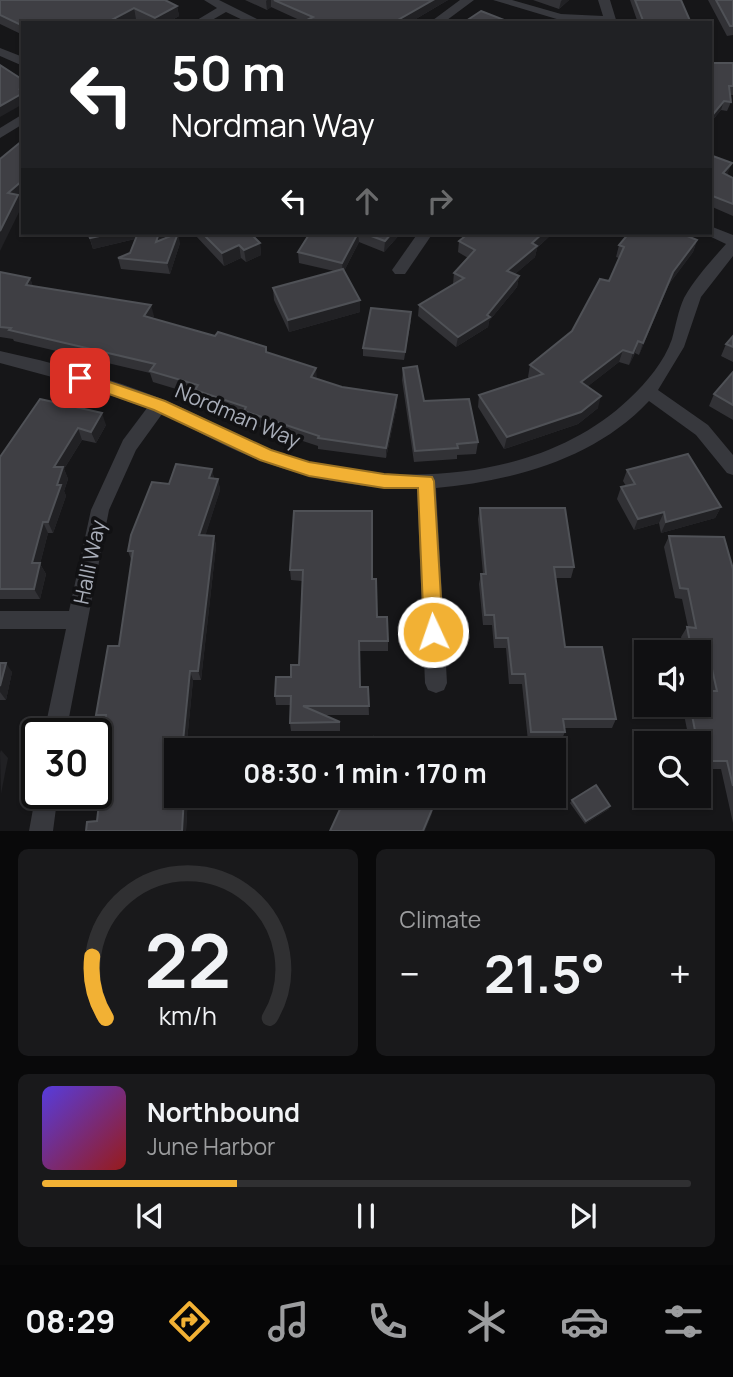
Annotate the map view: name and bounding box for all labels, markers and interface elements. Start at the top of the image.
text: 50 m [171,39,286,106]
icon: left [56,49,147,140]
text: Nordman Way [171,103,375,147]
icon: left [275,182,313,220]
icon: ahead [348,182,386,220]
icon: right [421,182,459,220]
pin [50,348,110,408]
icon: arrive [61,359,99,397]
street label: Nordman Way [171,376,305,454]
street label: Halli Way [66,517,112,607]
position arrow [396,595,470,669]
map controls [634,640,711,808]
button: sound [634,640,711,717]
speed limit sign: 30 [21,718,112,809]
button: search [634,731,711,808]
text: 08:30 · 1 min · 170 m [243,755,487,791]
text: Climate [400,903,481,935]
text: 22 [144,911,231,1011]
text: 21.5° [484,938,605,1009]
text: − [400,947,420,999]
text: + [669,947,691,999]
text: km/h [159,998,217,1033]
text: Northbound [147,1094,300,1130]
text: June Harbor [147,1130,275,1162]
icon: previous [131,1197,169,1235]
icon: pause [347,1197,385,1235]
icon: next [564,1197,602,1235]
icon: directions [165,1297,214,1346]
icon: music [264,1297,313,1346]
icon: phone [363,1297,412,1346]
icon: climate [462,1297,511,1346]
icon: car [560,1297,609,1346]
icon: filters [659,1297,708,1346]
text: 08:29 [25,1299,115,1343]

